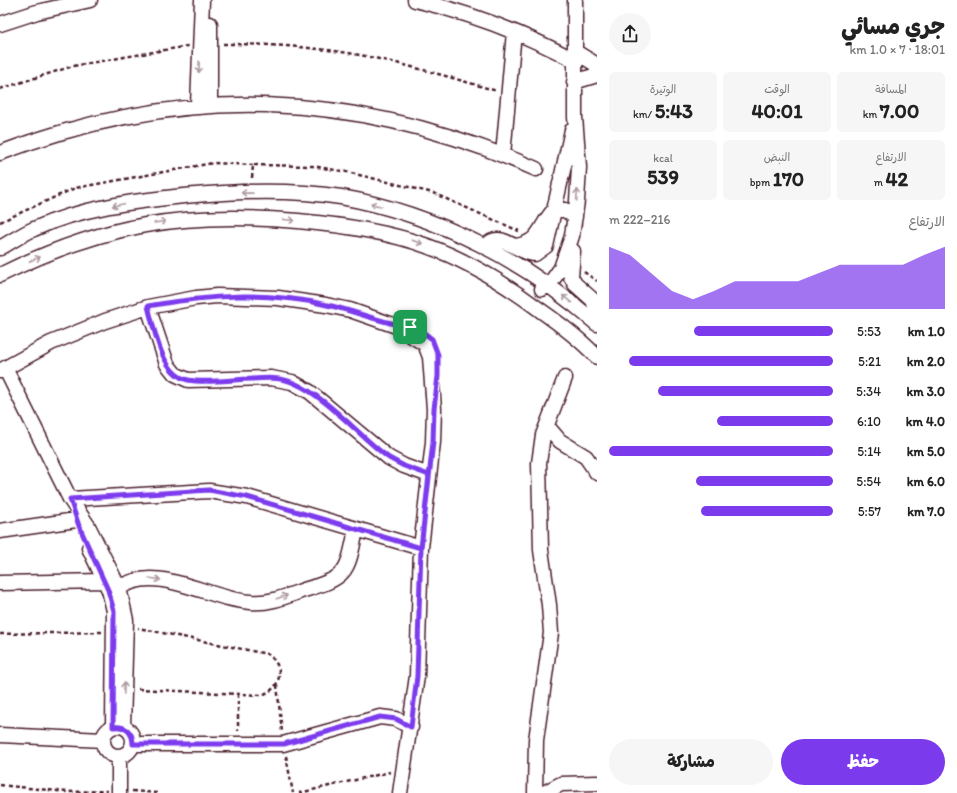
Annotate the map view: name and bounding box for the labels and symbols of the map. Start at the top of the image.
one-way arrow [196,60,203,73]
one-way arrow [241,189,254,197]
one-way arrow [574,189,581,202]
one-way arrow [112,201,125,209]
one-way arrow [370,201,383,208]
one-way arrow [282,217,295,224]
one-way arrow [153,218,166,226]
one-way arrow [411,238,423,246]
one-way arrow [29,254,41,262]
one-way arrow [562,294,573,303]
pin [393,310,427,344]
one-way arrow [148,575,161,583]
one-way arrow [275,593,287,601]
one-way arrow [120,682,128,695]

